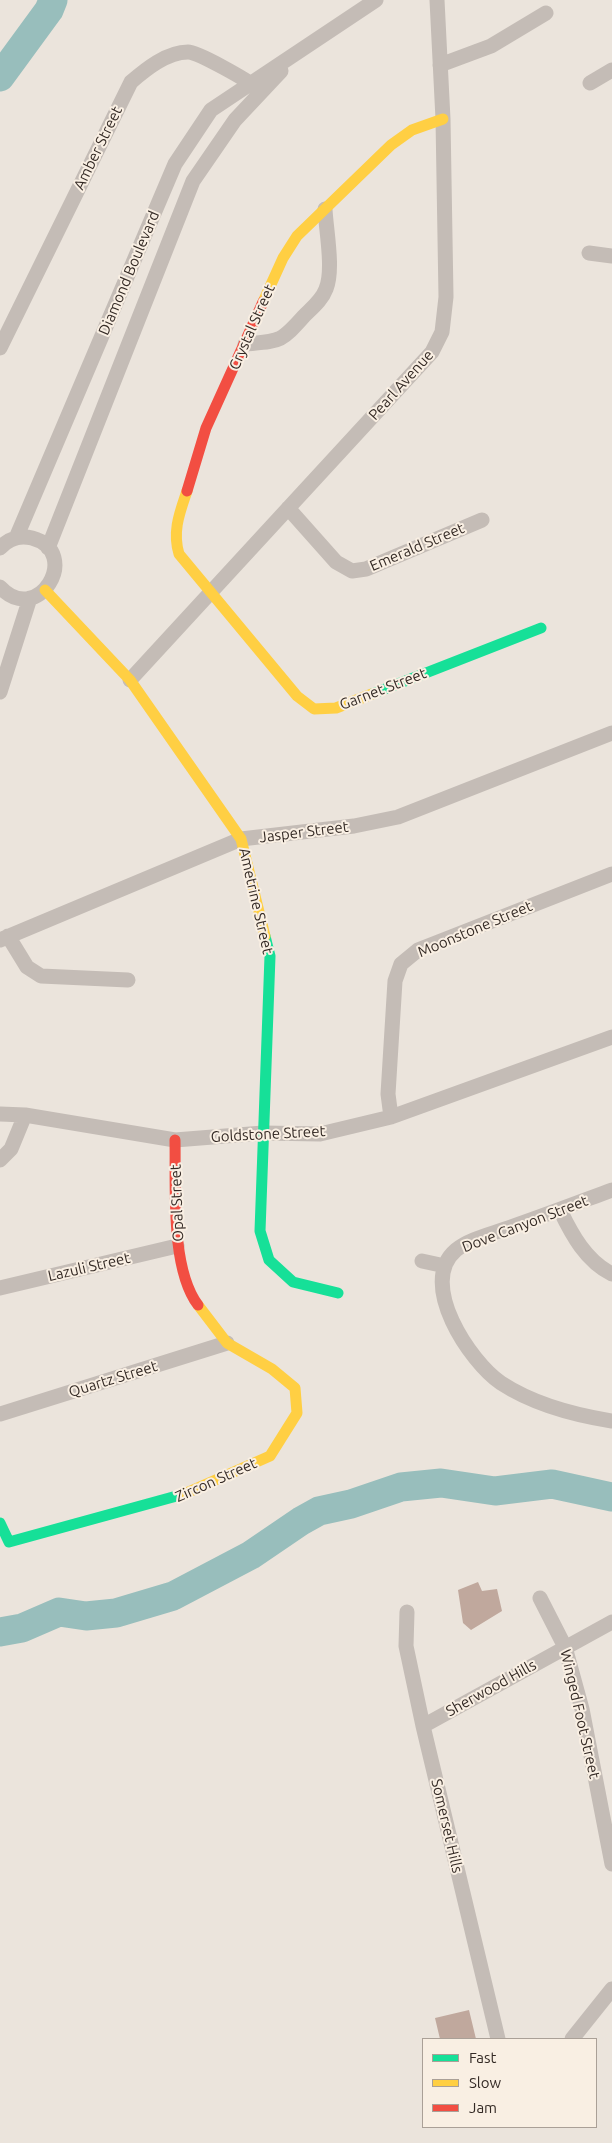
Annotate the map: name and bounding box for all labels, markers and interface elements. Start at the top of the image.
street label: Amber Street [70,103,126,193]
street label: Diamond Boulevard [95,208,163,338]
street label: Crystal Street [225,281,279,373]
street label: Pearl Avenue [365,346,437,424]
street label: Emerald Street [367,519,467,575]
street label: Garnet Street [337,664,429,714]
street label: Jasper Street [258,818,350,846]
street label: Ametrine Street [235,846,277,956]
street label: Moonstone Street [415,897,535,961]
street label: Goldstone Street [210,1122,326,1146]
street label: Opal Street [167,1164,187,1242]
street label: Dove Canyon Street [459,1192,591,1256]
street label: Lazuli Street [46,1249,132,1285]
street label: Quartz Street [67,1357,159,1401]
street label: Zircon Street [172,1454,260,1506]
street label: Winged Foot Street [556,1648,604,1780]
street label: Sherwood Hills [443,1656,539,1720]
street label: Somerset Hills [427,1777,467,1875]
legend [422,2038,597,2128]
text: Fast [469,2049,496,2066]
text: Slow [469,2074,501,2091]
text: Jam [469,2099,497,2116]

